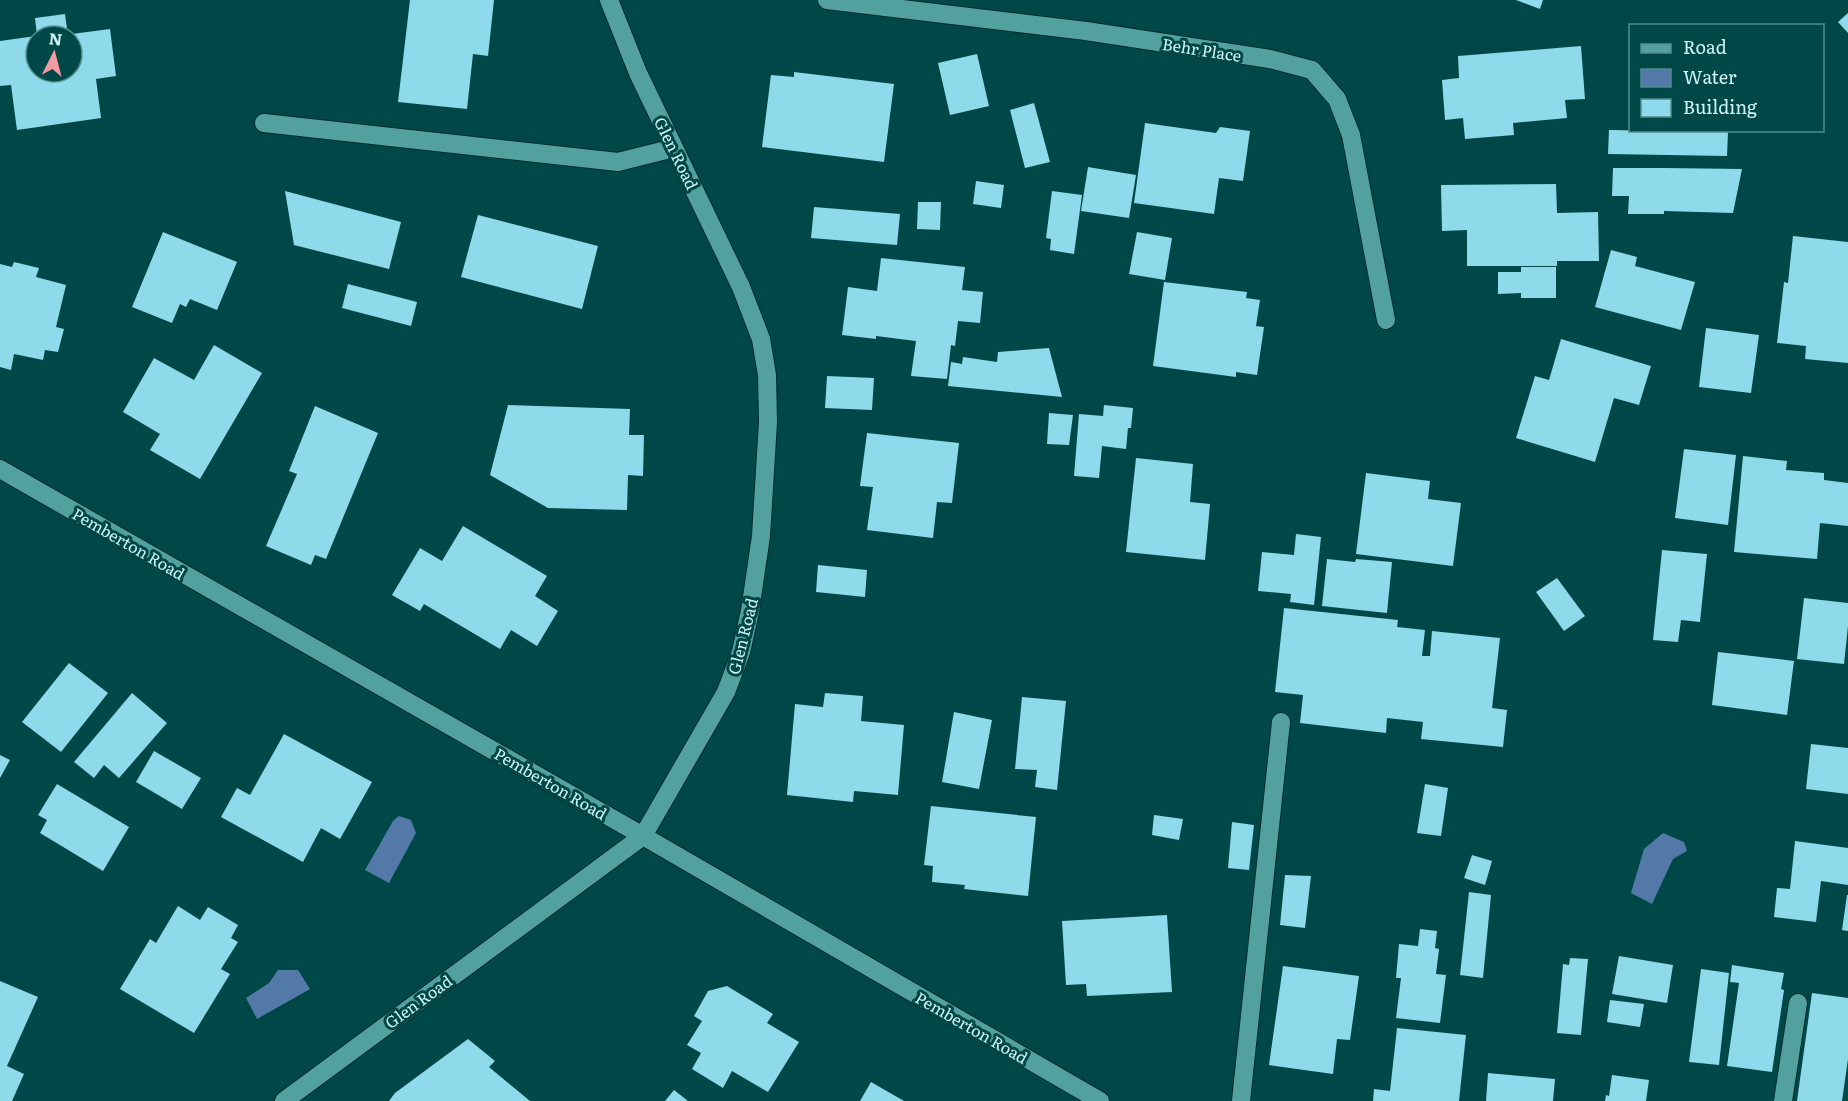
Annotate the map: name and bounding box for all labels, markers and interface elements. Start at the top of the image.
north arrow [24,24,84,84]
legend [1629,24,1824,132]
text: N [48,25,64,51]
street label: Behr Place [1161,31,1243,67]
text: Road [1683,33,1727,60]
text: Water [1683,63,1737,90]
text: Building [1683,93,1758,120]
street label: Glen Road [649,113,705,193]
street label: Pemberton Road [68,501,190,585]
street label: Glen Road [721,595,763,677]
street label: Pemberton Road [490,741,612,825]
street label: Glen Road [379,968,457,1034]
street label: Pemberton Road [911,985,1033,1069]

